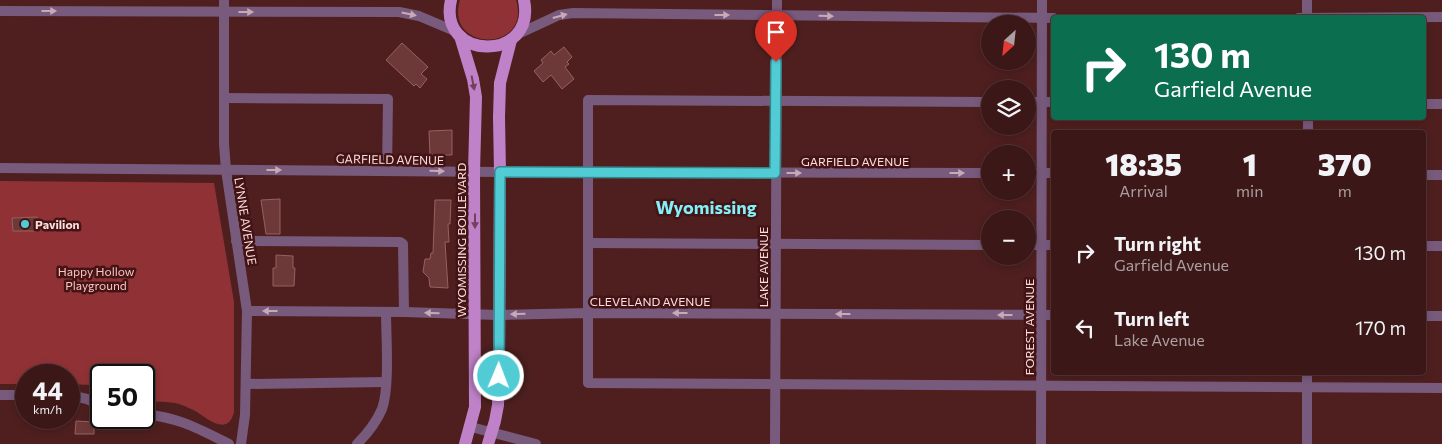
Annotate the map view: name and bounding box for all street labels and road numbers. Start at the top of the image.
street label: GARFIELD AVENUE [336,151,444,167]
street label: GARFIELD AVENUE [801,154,909,168]
street label: WYOMISSING BOULEVARD [454,163,468,317]
street label: LYNNE AVENUE [232,176,260,266]
street label: LAKE AVENUE [756,227,770,307]
street label: FOREST AVENUE [1022,279,1036,375]
street label: CLEVELAND AVENUE [590,294,710,308]

